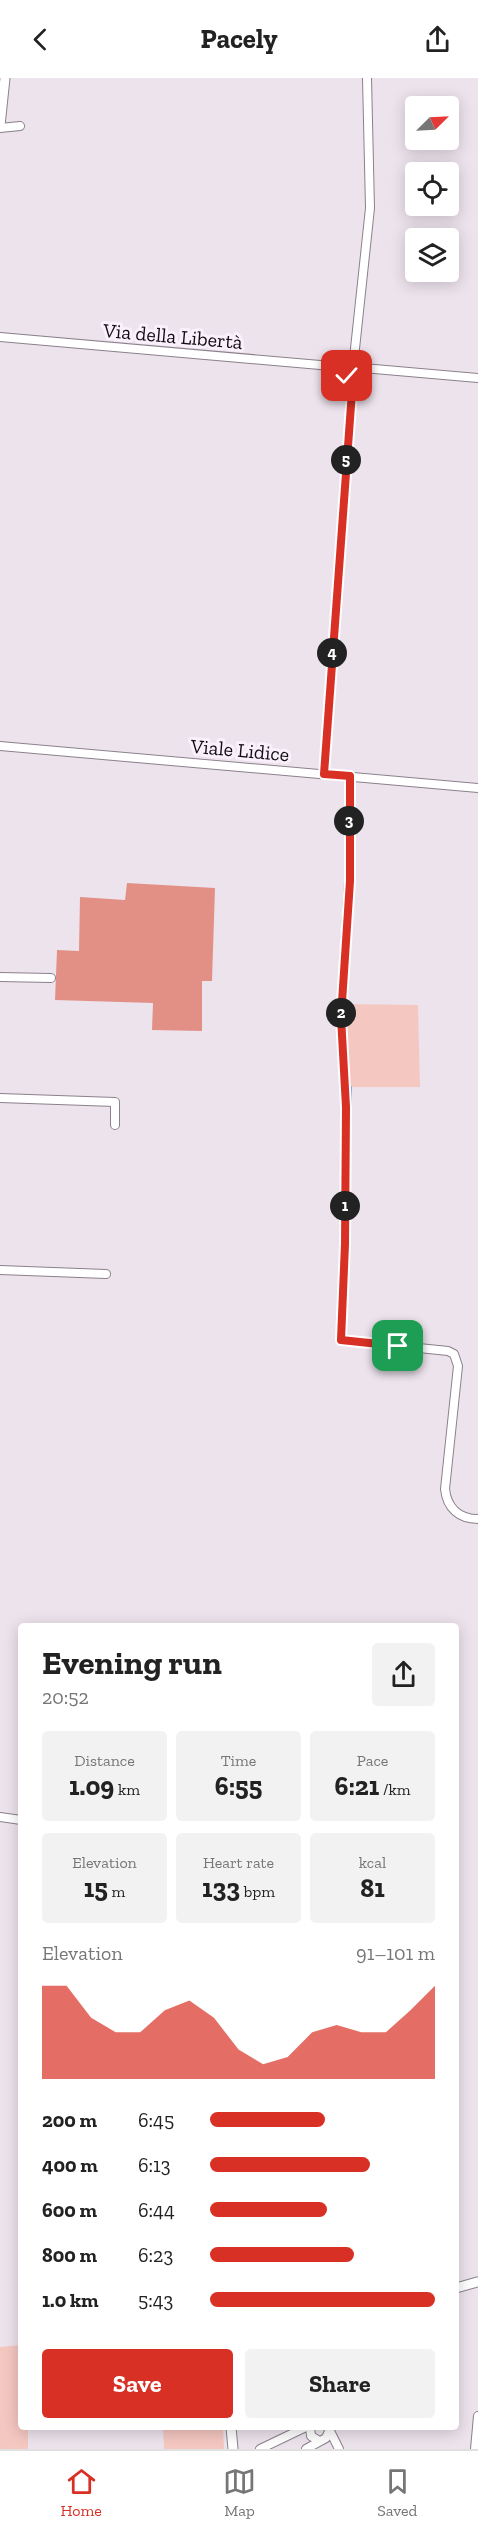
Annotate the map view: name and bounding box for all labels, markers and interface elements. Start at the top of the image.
icon: back [24,23,57,56]
text: Pacely [200,23,278,55]
icon: share [421,23,454,56]
north arrow [405,96,459,150]
map controls [405,96,459,282]
button: locate [405,162,459,216]
button: layers [405,228,459,282]
street label: Via della Libertà [101,318,244,354]
pin [321,350,372,401]
icon: check [330,359,363,392]
pin: 5 [331,445,361,475]
text: 5 [342,450,350,469]
pin: 4 [317,638,347,668]
text: 4 [327,643,337,662]
street label: Viale Lidice [189,734,290,766]
pin: 3 [334,806,364,836]
text: 3 [345,811,353,830]
pin: 2 [326,998,356,1028]
text: 2 [337,1003,345,1022]
pin: 1 [330,1191,360,1221]
text: 1 [342,1196,348,1215]
pin [372,1320,423,1371]
icon: arrive [381,1329,414,1362]
text: Evening run [42,1643,222,1682]
button: share [372,1643,435,1706]
text: 20:52 [42,1685,89,1709]
text: Distance [74,1751,135,1770]
text: Time [221,1751,256,1770]
text: Pace [357,1751,388,1770]
text: 1.09 [69,1770,114,1802]
text: 6:55 [215,1770,262,1802]
text: 6:21 [334,1770,379,1802]
text: km [114,1780,140,1799]
text: /km [379,1780,411,1799]
text: Elevation [72,1853,137,1872]
text: Heart rate [203,1853,274,1872]
text: kcal [359,1853,386,1872]
text: 15 [84,1872,108,1904]
text: 133 [202,1872,240,1904]
text: 81 [360,1872,385,1904]
text: m [108,1882,125,1901]
text: bpm [240,1882,275,1901]
text: Elevation [42,1941,123,1965]
text: 91–101 m [356,1941,435,1965]
text: 200 m [42,2108,97,2132]
text: 6:45 [138,2108,174,2132]
text: 400 m [42,2153,98,2177]
text: 6:13 [138,2153,171,2177]
text: 600 m [42,2198,97,2222]
text: 6:44 [138,2198,175,2222]
text: 800 m [42,2243,97,2267]
text: 6:23 [138,2243,173,2267]
text: 1.0 km [42,2288,98,2312]
text: 5:43 [138,2288,173,2312]
button: Save [42,2349,233,2418]
button: Share [245,2349,435,2418]
tab: Home [61,2465,102,2520]
tab: Map [223,2465,256,2520]
tab: Saved [377,2465,417,2520]

